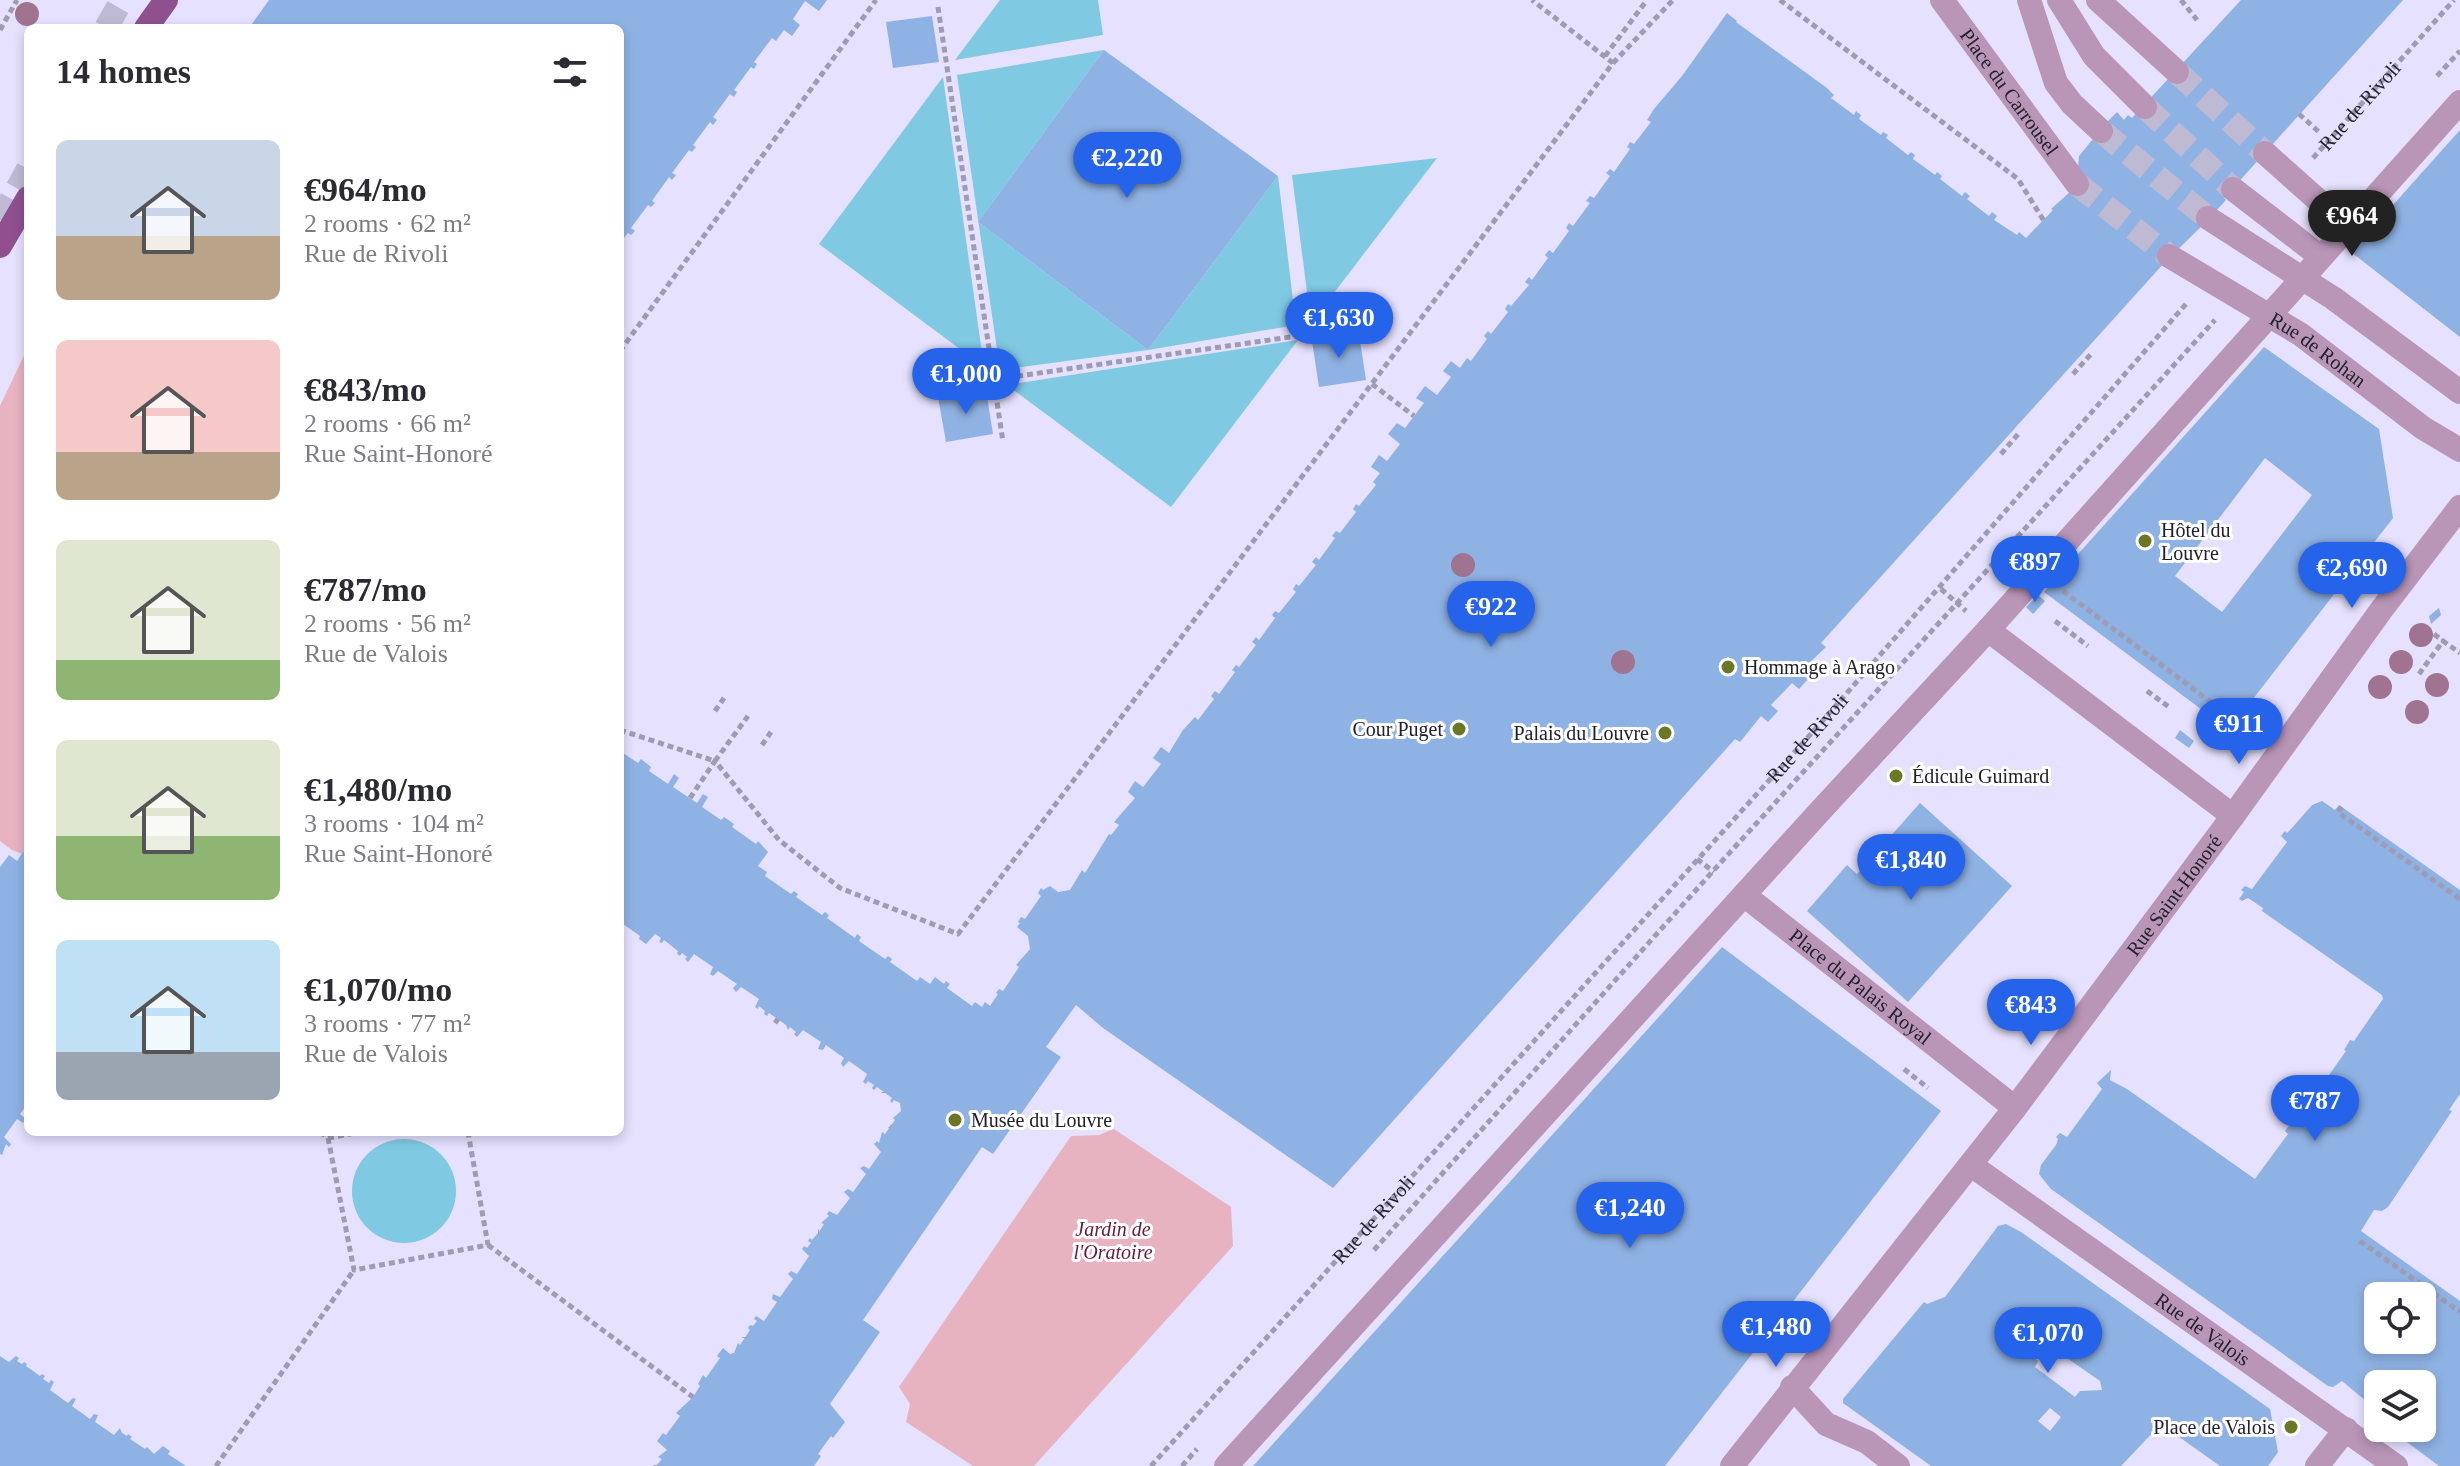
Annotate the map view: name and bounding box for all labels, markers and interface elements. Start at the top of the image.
street label: Place du Carrousel [1956,24,2063,160]
icon: filters [548,50,592,94]
text: 14 homes [56,53,191,90]
street label: Rue de Rivoli [2314,57,2405,155]
pin: €2,220 [1062,132,1192,200]
text: €2,220 [1091,143,1163,172]
text: €964/mo [304,171,427,208]
icon: home [120,172,216,268]
pin: €964 [2305,190,2399,258]
text: €964 [2326,201,2378,230]
text: 2 rooms · 62 m² [304,209,471,238]
text: Rue de Rivoli [304,239,448,268]
pin: €1,630 [1274,292,1404,360]
text: €1,630 [1303,303,1375,332]
street label: Rue de Rohan [2266,308,2370,391]
pin: €1,000 [901,348,1031,416]
text: €1,000 [930,359,1002,388]
text: €843/mo [304,371,427,408]
icon: home [120,372,216,468]
text: 2 rooms · 66 m² [304,409,471,438]
text: Rue Saint-Honoré [304,439,492,468]
place label: Hôtel du Louvre [2161,519,2230,564]
marker: Hôtel du Louvre [2136,532,2154,550]
pin: €897 [1988,536,2082,604]
pin: €2,690 [2287,542,2417,610]
text: €897 [2009,547,2061,576]
text: €2,690 [2316,553,2388,582]
text: €787/mo [304,571,427,608]
icon: home [120,572,216,668]
pin: €922 [1444,581,1538,649]
text: €922 [1465,592,1517,621]
text: 2 rooms · 56 m² [304,609,471,638]
text: Rue de Valois [304,639,448,668]
place label: Hommage à Arago [1744,656,1895,679]
marker: Hommage à Arago [1719,658,1737,676]
street label: Rue de Rivoli [1762,689,1853,787]
pin: €911 [2192,698,2286,766]
text: €911 [2214,709,2264,738]
place label: Cour Puget [1352,718,1443,741]
marker: Cour Puget [1450,720,1468,738]
place label: Palais du Louvre [1513,722,1649,744]
marker: Palais du Louvre [1656,724,1674,742]
place label: Édicule Guimard [1912,765,2049,787]
marker: Édicule Guimard [1887,767,1905,785]
text: €1,480/mo [304,771,452,808]
icon: home [120,772,216,868]
text: 3 rooms · 104 m² [304,809,484,838]
street label: Rue Saint-Honoré [2122,830,2226,960]
pin: €1,840 [1846,834,1976,902]
text: Rue Saint-Honoré [304,839,492,868]
text: €1,840 [1875,845,1947,874]
street label: Place du Palais Royal [1785,924,1936,1049]
text: €1,070/mo [304,971,452,1008]
icon: home [120,972,216,1068]
pin: €843 [1984,979,2078,1047]
text: €843 [2005,990,2057,1019]
text: 3 rooms · 77 m² [304,1009,471,1038]
text: Rue de Valois [304,1039,448,1068]
pin: €787 [2268,1075,2362,1143]
text: €787 [2289,1086,2341,1115]
place label: Musée du Louvre [971,1109,1112,1131]
marker: Musée du Louvre [946,1111,964,1129]
street label: Rue de Rivoli [1328,1170,1419,1268]
pin: €1,240 [1565,1182,1695,1250]
text: €1,240 [1594,1193,1666,1222]
park label: Jardin de l'Oratoire [1073,1218,1153,1263]
map controls [2364,1282,2436,1442]
button: locate [2364,1282,2436,1354]
street label: Rue de Valois [2151,1288,2255,1370]
pin: €1,480 [1711,1301,1841,1369]
pin: €1,070 [1983,1307,2113,1375]
text: €1,480 [1740,1312,1812,1341]
text: €1,070 [2012,1318,2084,1347]
button: layers [2364,1370,2436,1442]
place label: Place de Valois [2153,1416,2275,1438]
marker: Place de Valois [2282,1418,2300,1436]

